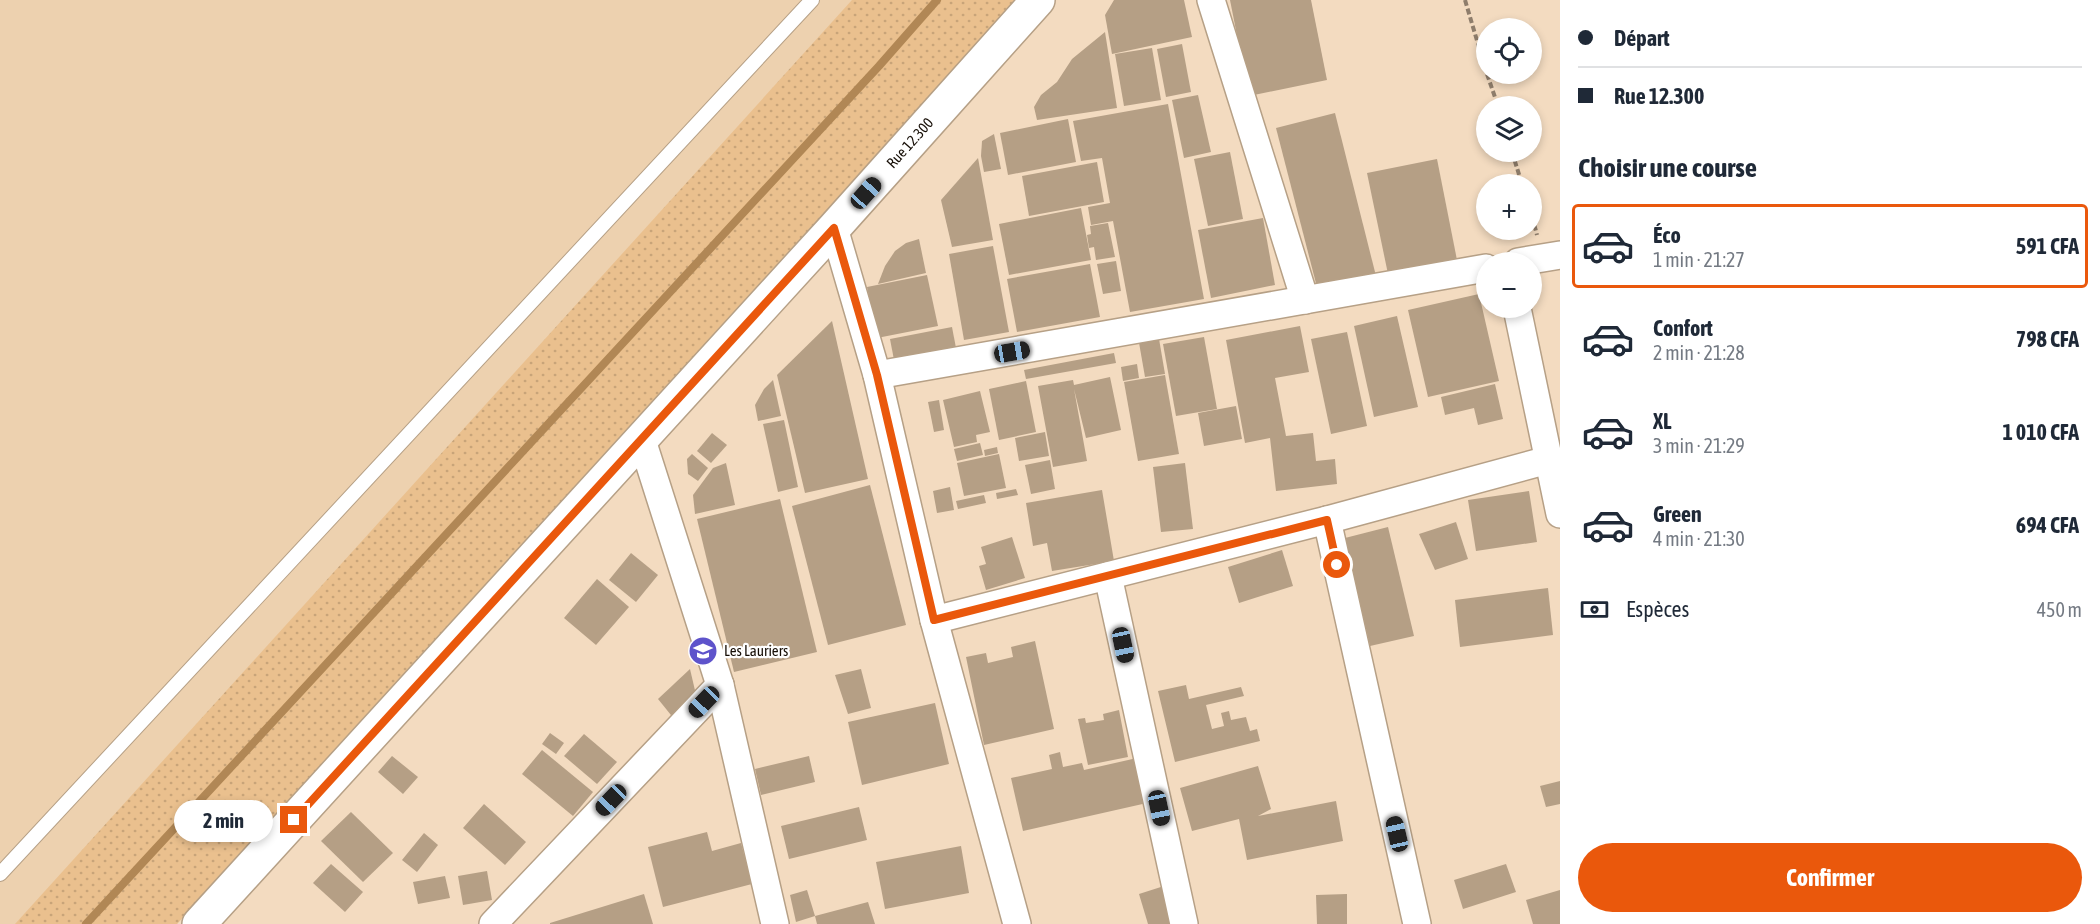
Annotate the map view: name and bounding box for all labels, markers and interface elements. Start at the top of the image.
map controls [1476,18,1542,318]
button: locate [1476,18,1542,84]
text: Départ [1614,25,1670,51]
text: Rue 12.300 [1614,83,1704,109]
button: layers [1476,96,1542,162]
street label: Rue 12.300 [883,114,937,171]
text: Choisir une course [1578,152,1757,183]
car [847,174,885,212]
button: + [1476,174,1542,240]
icon: car [1581,219,1635,273]
text: Éco [1653,222,1681,248]
text: 591 CFA [2016,233,2079,259]
text: 1 min · 21:27 [1653,248,1745,271]
button: − [1476,252,1542,318]
icon: car [1581,312,1635,366]
text: Confort [1653,315,1713,341]
text: 798 CFA [2016,326,2079,352]
car [993,340,1031,364]
text: 2 min · 21:28 [1653,341,1745,364]
icon: car [1581,405,1635,459]
text: XL [1653,408,1671,434]
text: 1 010 CFA [2003,419,2079,445]
text: 3 min · 21:29 [1653,434,1745,457]
icon: car [1581,498,1635,552]
text: Green [1653,501,1702,527]
text: 694 CFA [2016,512,2079,538]
text: 4 min · 21:30 [1653,527,1745,550]
route start [1323,551,1350,578]
icon: cash [1578,593,1611,626]
text: Espèces [1626,596,1689,622]
text: 450 m [2037,598,2082,621]
car [1110,626,1136,664]
school or university icon: Les Lauriers [687,635,719,667]
place label: Les Lauriers [724,642,788,659]
car [685,683,723,721]
car [592,781,630,819]
car [1146,789,1172,827]
callout: 2 min [174,799,273,841]
route end [280,806,307,833]
text: 2 min [203,809,244,832]
car [1384,814,1410,854]
button: Confirmer [1578,843,2082,912]

